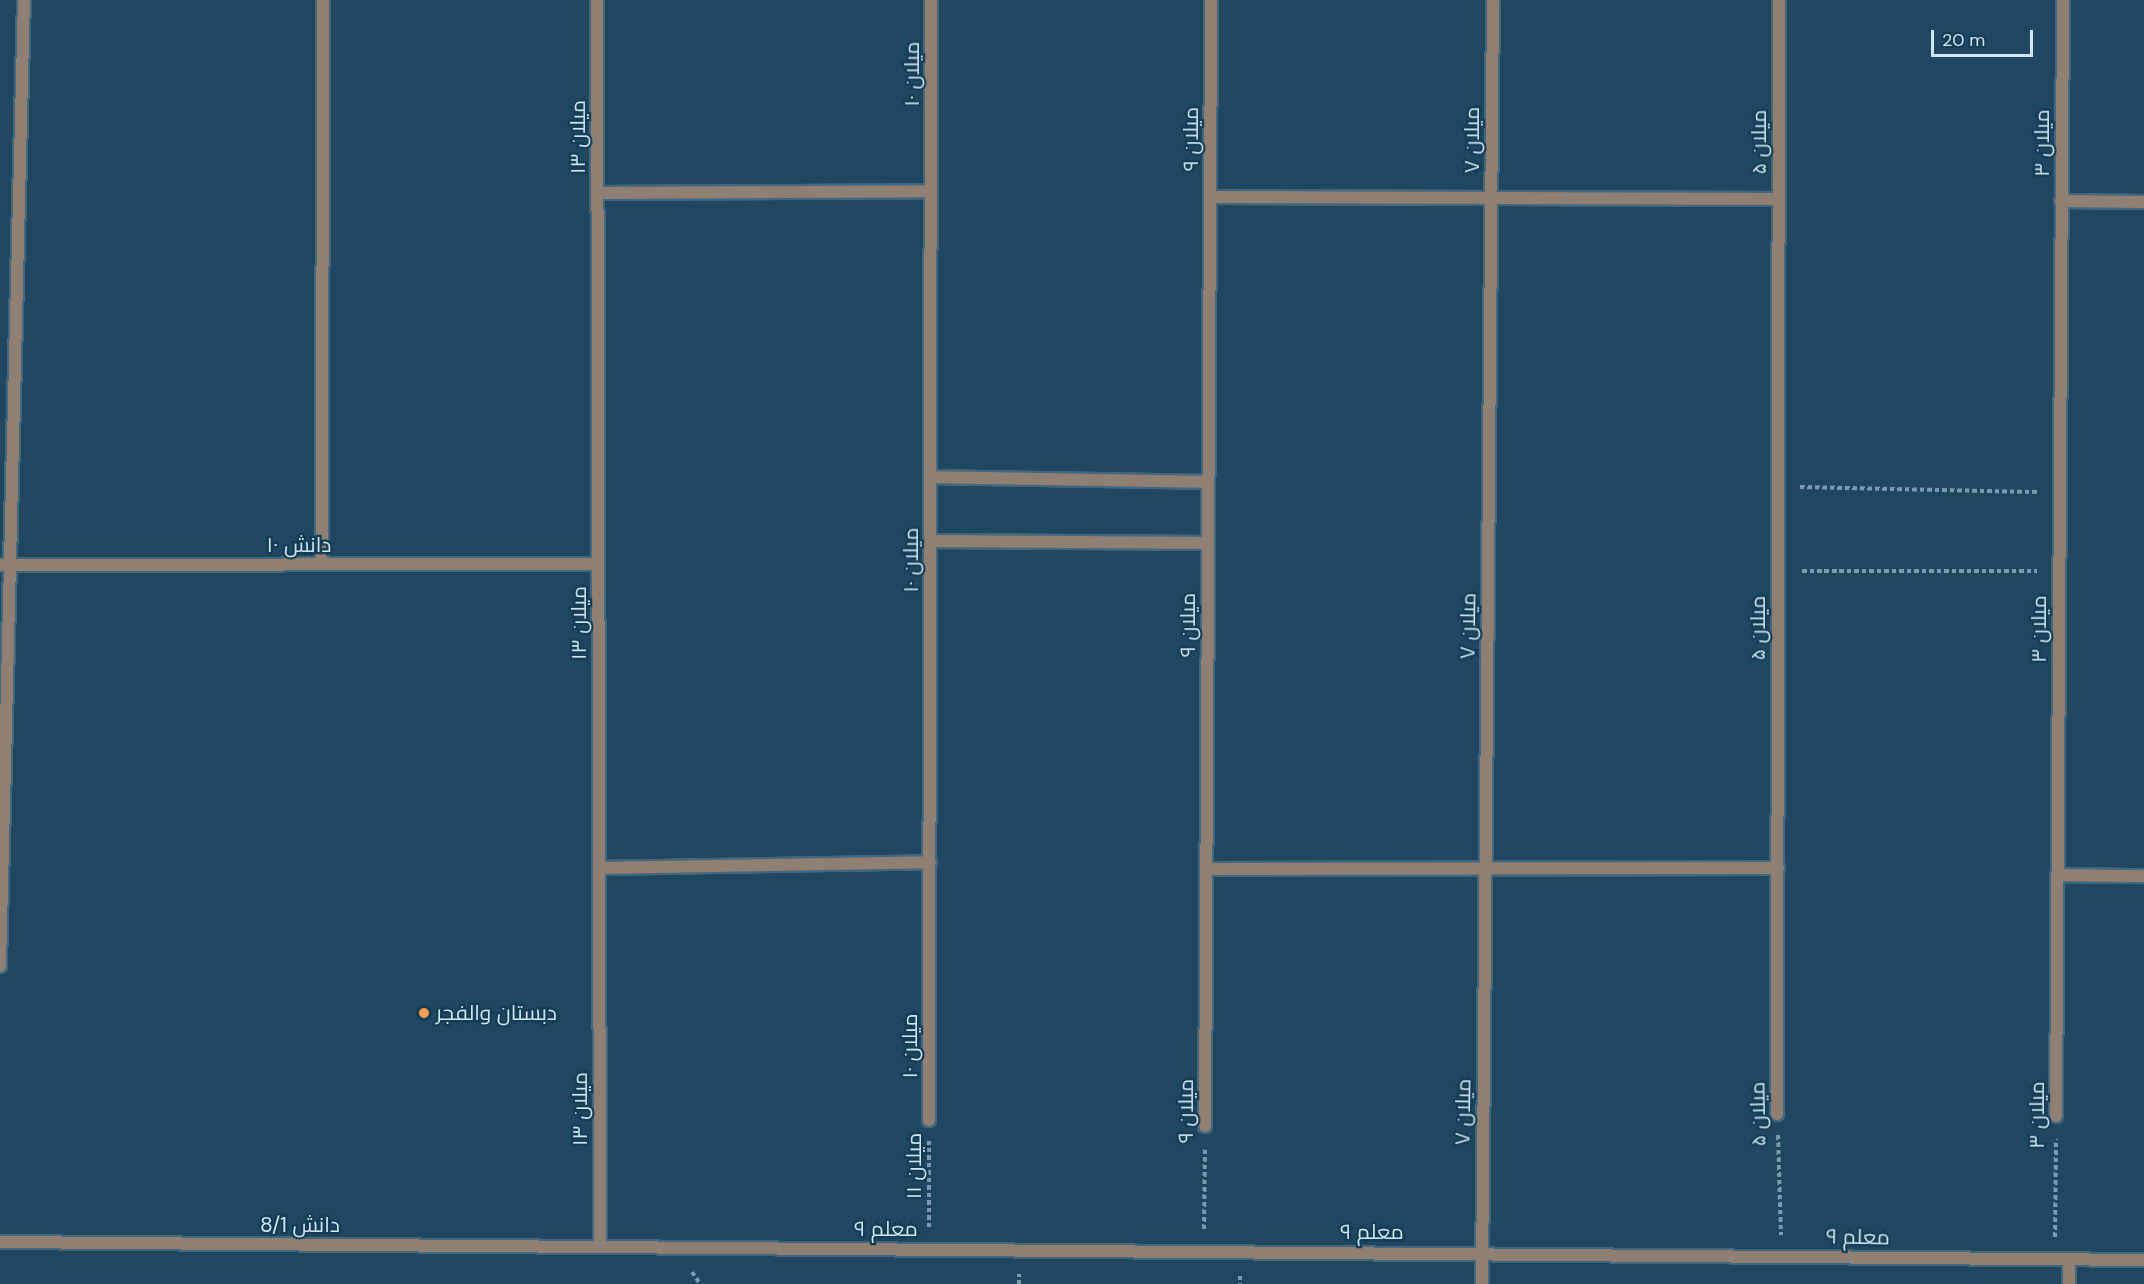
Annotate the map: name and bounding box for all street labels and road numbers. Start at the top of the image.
street label: میلان ۱۰ [899,41,925,107]
street label: میلان ۱۳ [565,100,591,174]
street label: میلان ۹ [1178,107,1204,171]
street label: میلان ۷ [1459,107,1485,173]
street label: میلان ۳ [2029,109,2055,177]
street label: میلان ۵ [1746,110,1772,174]
street label: میلان ۱۰ [898,527,924,593]
street label: دانش ۱۰ [267,532,331,558]
street label: میلان ۱۳ [566,586,592,660]
street label: میلان ۹ [1175,593,1201,657]
street label: میلان ۷ [1455,593,1481,659]
street label: میلان ۳ [2026,595,2052,663]
street label: میلان ۵ [1745,596,1771,660]
street label: میلان ۱۰ [897,1013,923,1079]
street label: میلان ۱۳ [567,1072,593,1146]
street label: میلان ۹ [1173,1079,1199,1143]
street label: میلان ۷ [1450,1079,1476,1145]
street label: میلان ۵ [1745,1081,1771,1147]
street label: میلان ۳ [2024,1081,2050,1149]
street label: میلان ۱۱ [901,1133,927,1199]
street label: دانش 8/1 [260,1212,340,1238]
street label: معلم ۹ [854,1216,918,1242]
street label: معلم ۹ [1340,1219,1404,1245]
street label: معلم ۹ [1826,1224,1890,1250]

